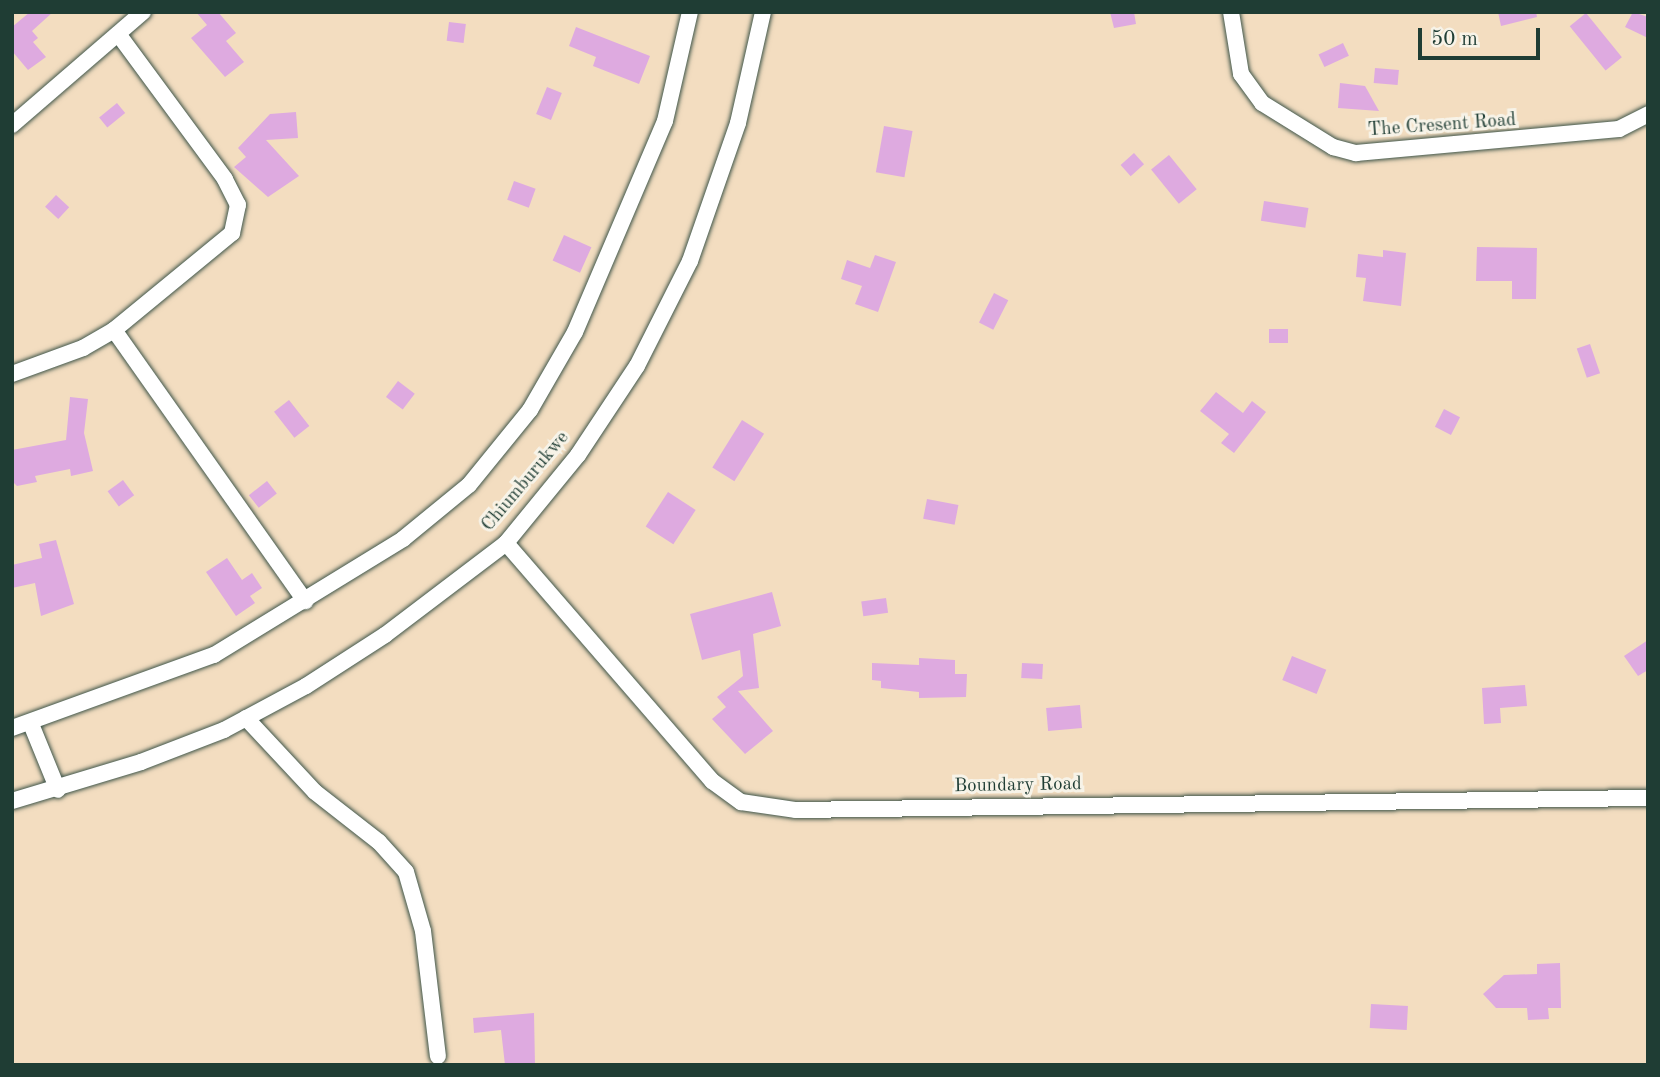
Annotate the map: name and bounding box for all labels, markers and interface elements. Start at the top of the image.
scale bar [1422,14,1544,58]
text: 50 m [1431,29,1478,50]
street label: The Cresent Road [1367,109,1517,143]
street label: Chiumburukwe [478,427,574,537]
street label: Boundary Road [954,773,1082,799]

